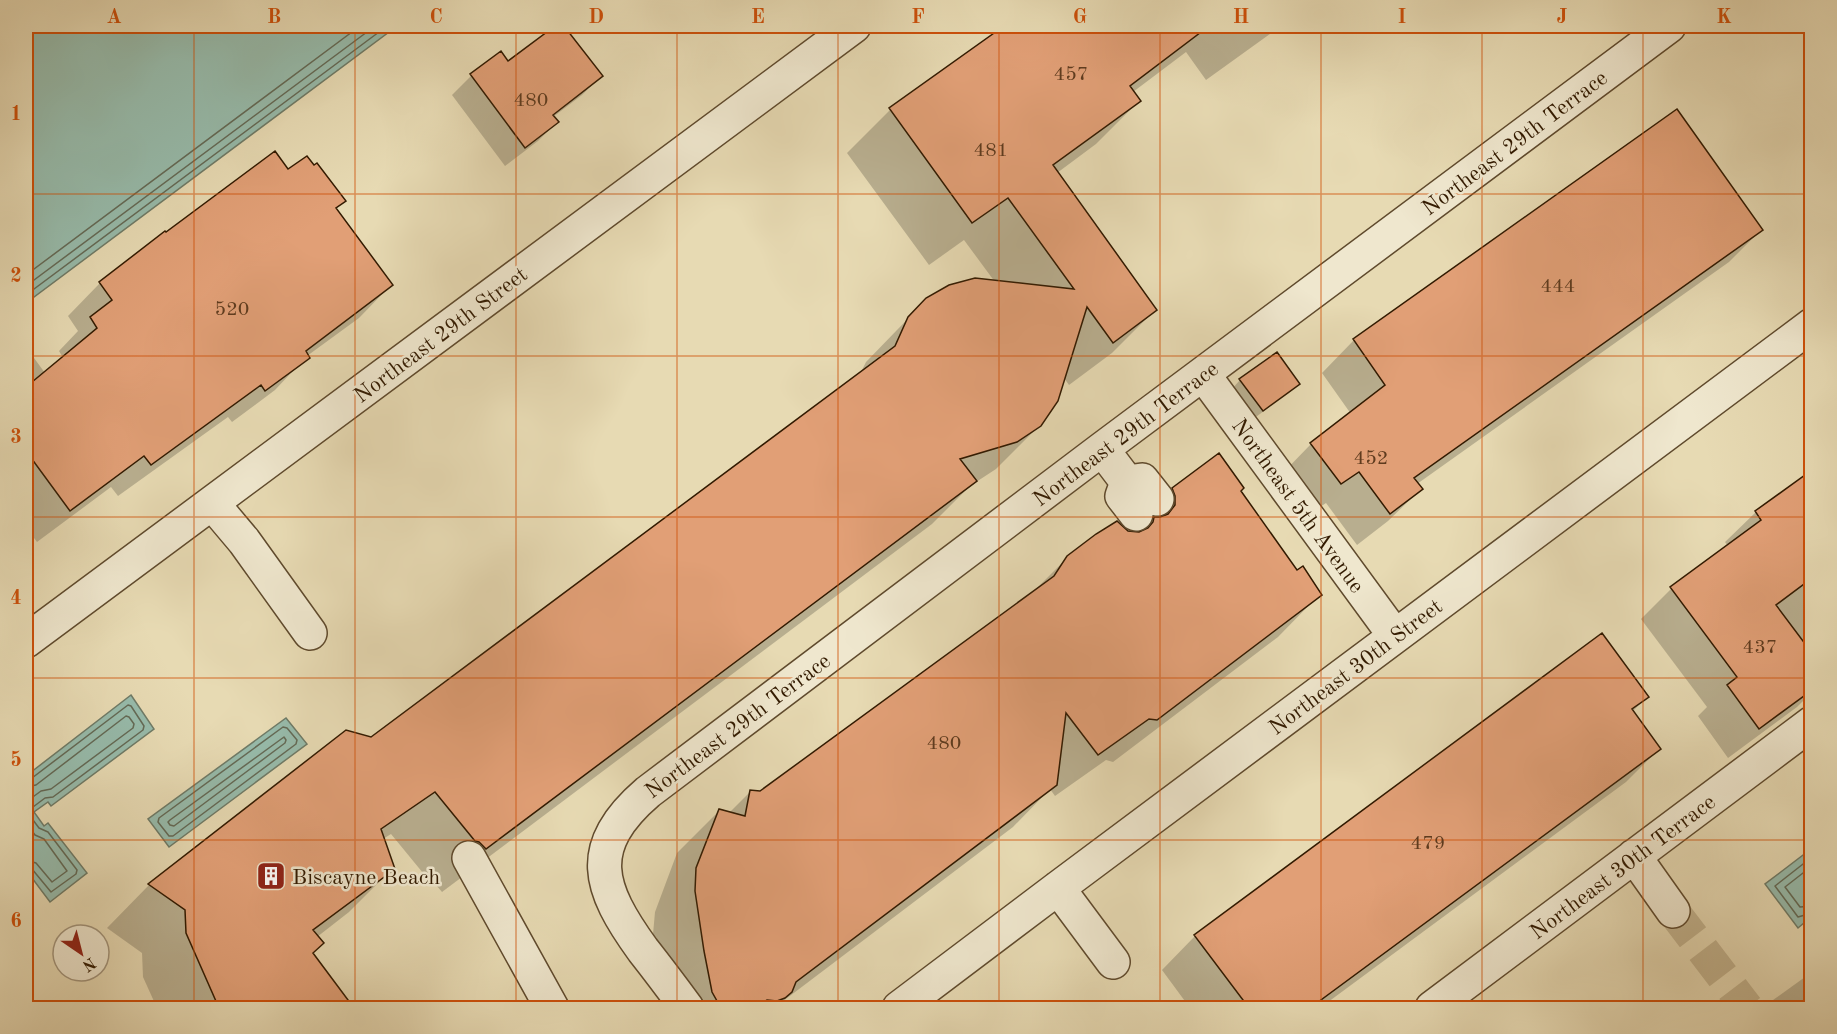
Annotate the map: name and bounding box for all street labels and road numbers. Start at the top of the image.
street label: Northeast 29th Terrace [1419,67,1612,220]
street label: Northeast 29th Street [350,263,532,408]
street label: Northeast 29th Terrace [1030,358,1223,511]
street label: Northeast 5th Avenue [1227,415,1368,597]
street label: Northeast 30th Street [1265,595,1447,740]
street label: Northeast 29th Terrace [642,650,835,803]
street label: Northeast 30th Terrace [1527,791,1720,944]

